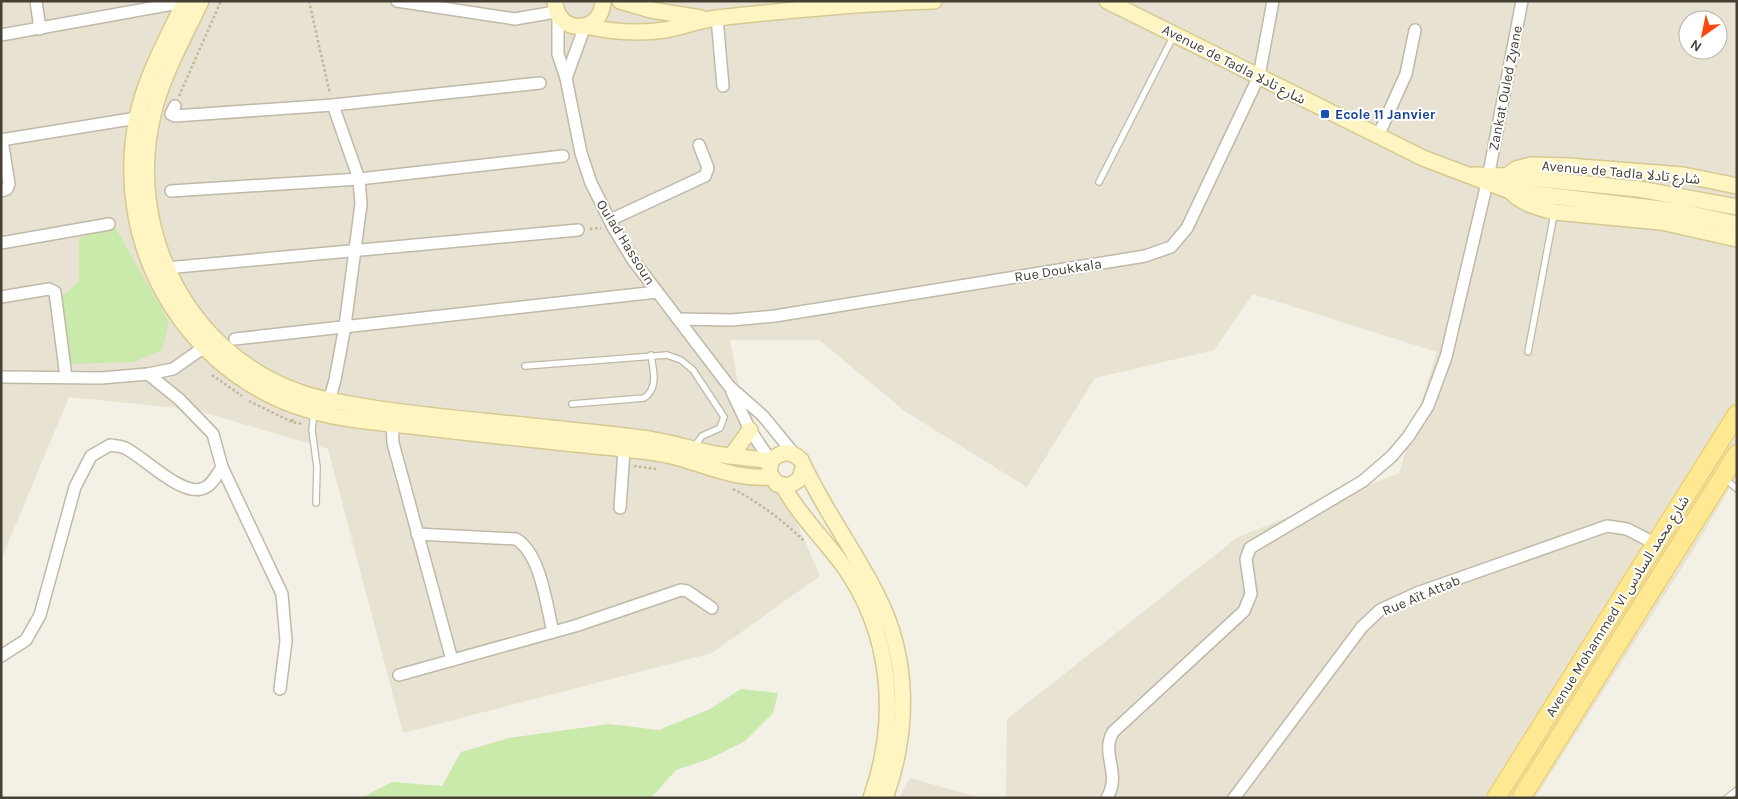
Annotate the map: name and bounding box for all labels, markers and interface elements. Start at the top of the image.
north arrow [1678,10,1728,60]
street label: Avenue de Tadla شارع تادلا [1158,21,1308,110]
street label: Zankat Ouled Zyane [1485,24,1526,152]
text: N [1687,36,1705,55]
place label: Ecole 11 Janvier [1335,106,1436,123]
marker: Ecole 11 Janvier [1319,108,1331,120]
street label: Avenue de Tadla شارع تادلا [1541,157,1701,190]
street label: Oulad Hassoun [593,197,659,288]
street label: Rue Doukkala [1013,255,1103,286]
street label: Avenue Mohammed VI شارع محمد السادس [1542,493,1695,721]
street label: Rue Aït Attab [1380,571,1463,619]

